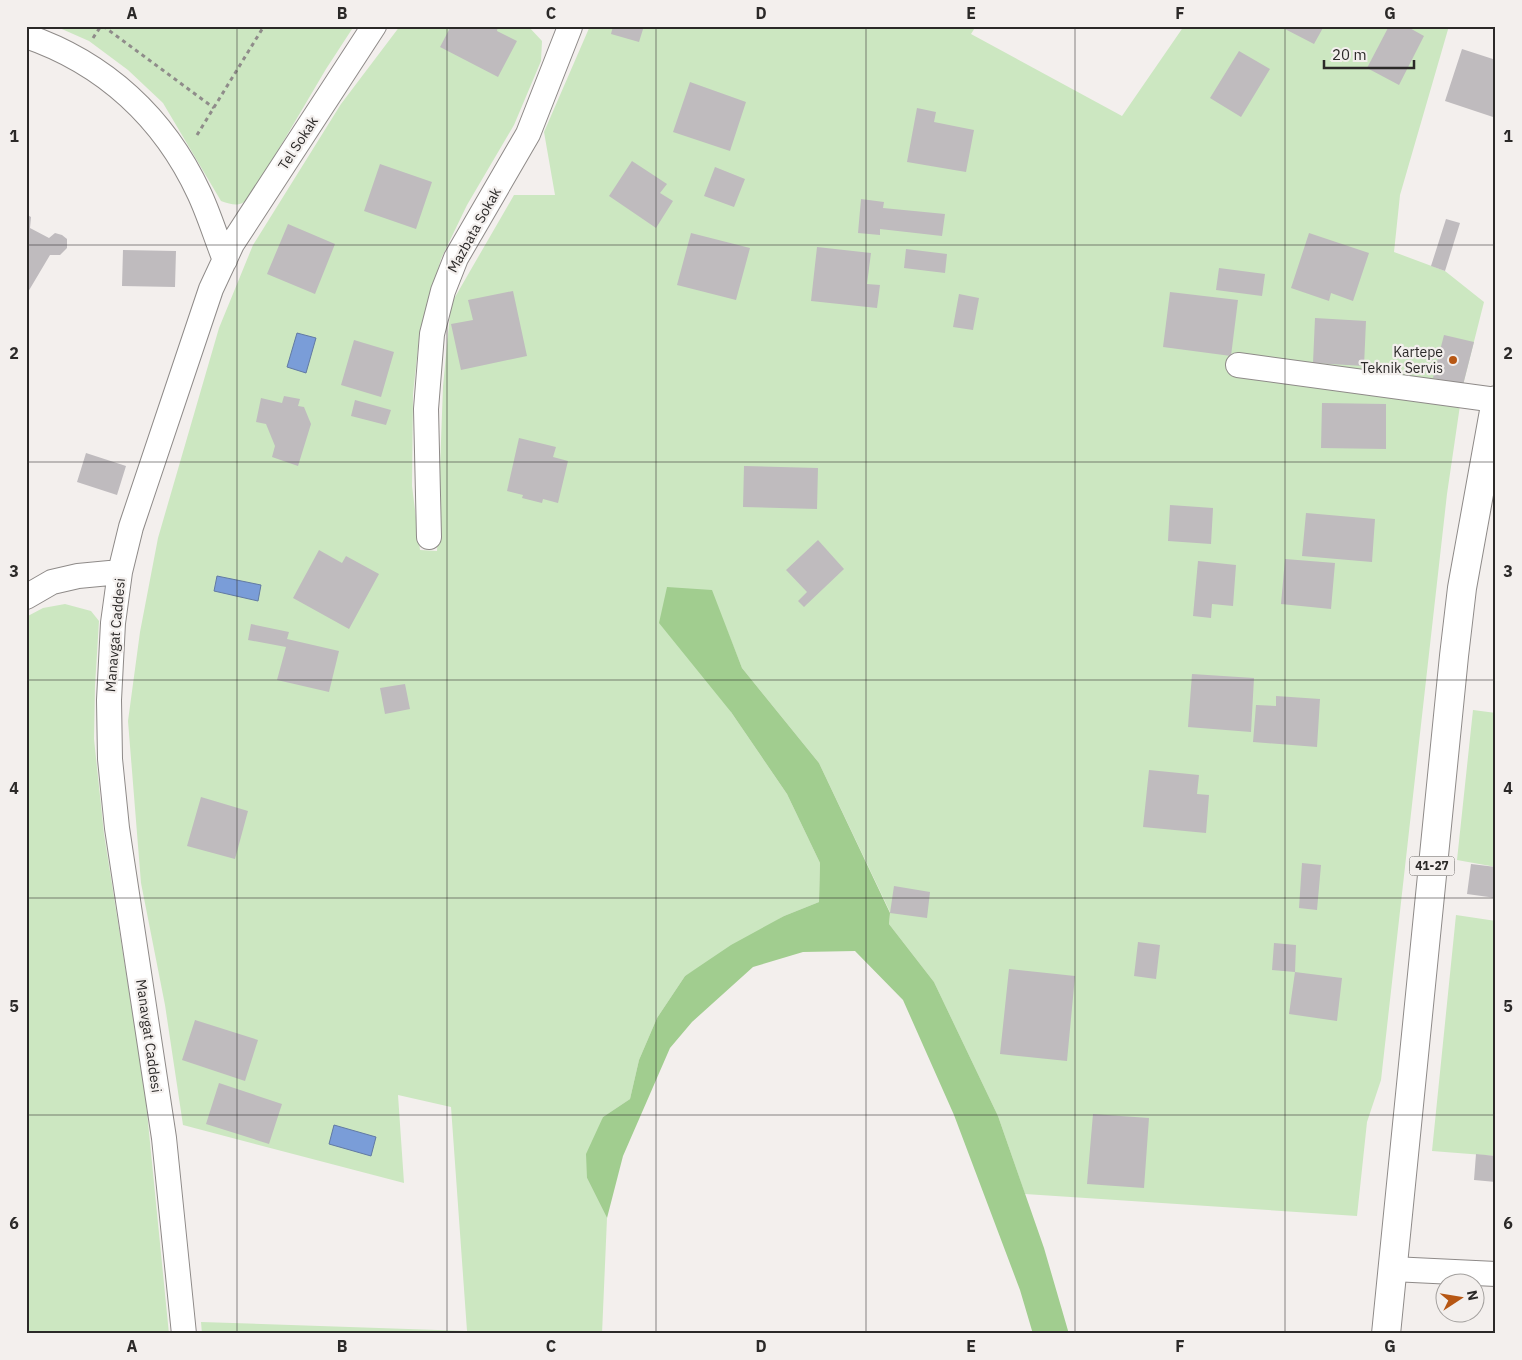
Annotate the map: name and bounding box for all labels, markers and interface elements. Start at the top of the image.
text: A [127,3,138,23]
text: B [337,3,348,23]
text: C [546,3,556,23]
text: D [755,3,767,23]
text: E [966,3,976,23]
text: F [1175,3,1185,23]
text: G [1384,3,1396,23]
scale bar [1324,38,1414,70]
text: 20 m [1332,45,1367,64]
street label: Tel Sokak [274,112,322,173]
text: 1 [9,126,19,146]
text: 1 [1503,126,1513,146]
street label: Mazbata Sokak [443,184,505,276]
text: 2 [9,343,19,363]
place label: Kartepe Teknik Servis [1360,343,1443,377]
text: 2 [1503,343,1513,363]
marker: Kartepe Teknik Servis [1447,354,1459,366]
text: 3 [9,561,19,581]
text: 3 [1503,561,1513,581]
street label: Manavgat Caddesi [101,577,129,693]
text: 4 [9,778,19,798]
text: 4 [1503,778,1513,798]
road number: 41-27 [1410,856,1454,876]
street label: Manavgat Caddesi [132,978,166,1094]
text: 5 [9,996,19,1016]
text: 5 [1503,996,1513,1016]
text: 6 [9,1213,19,1233]
text: 6 [1503,1213,1513,1233]
north arrow [1434,1272,1484,1322]
text: N [1463,1288,1483,1302]
text: A [127,1336,138,1356]
text: B [337,1336,348,1356]
text: C [546,1336,556,1356]
text: D [755,1336,767,1356]
text: E [966,1336,976,1356]
text: F [1175,1336,1185,1356]
text: G [1384,1336,1396,1356]

